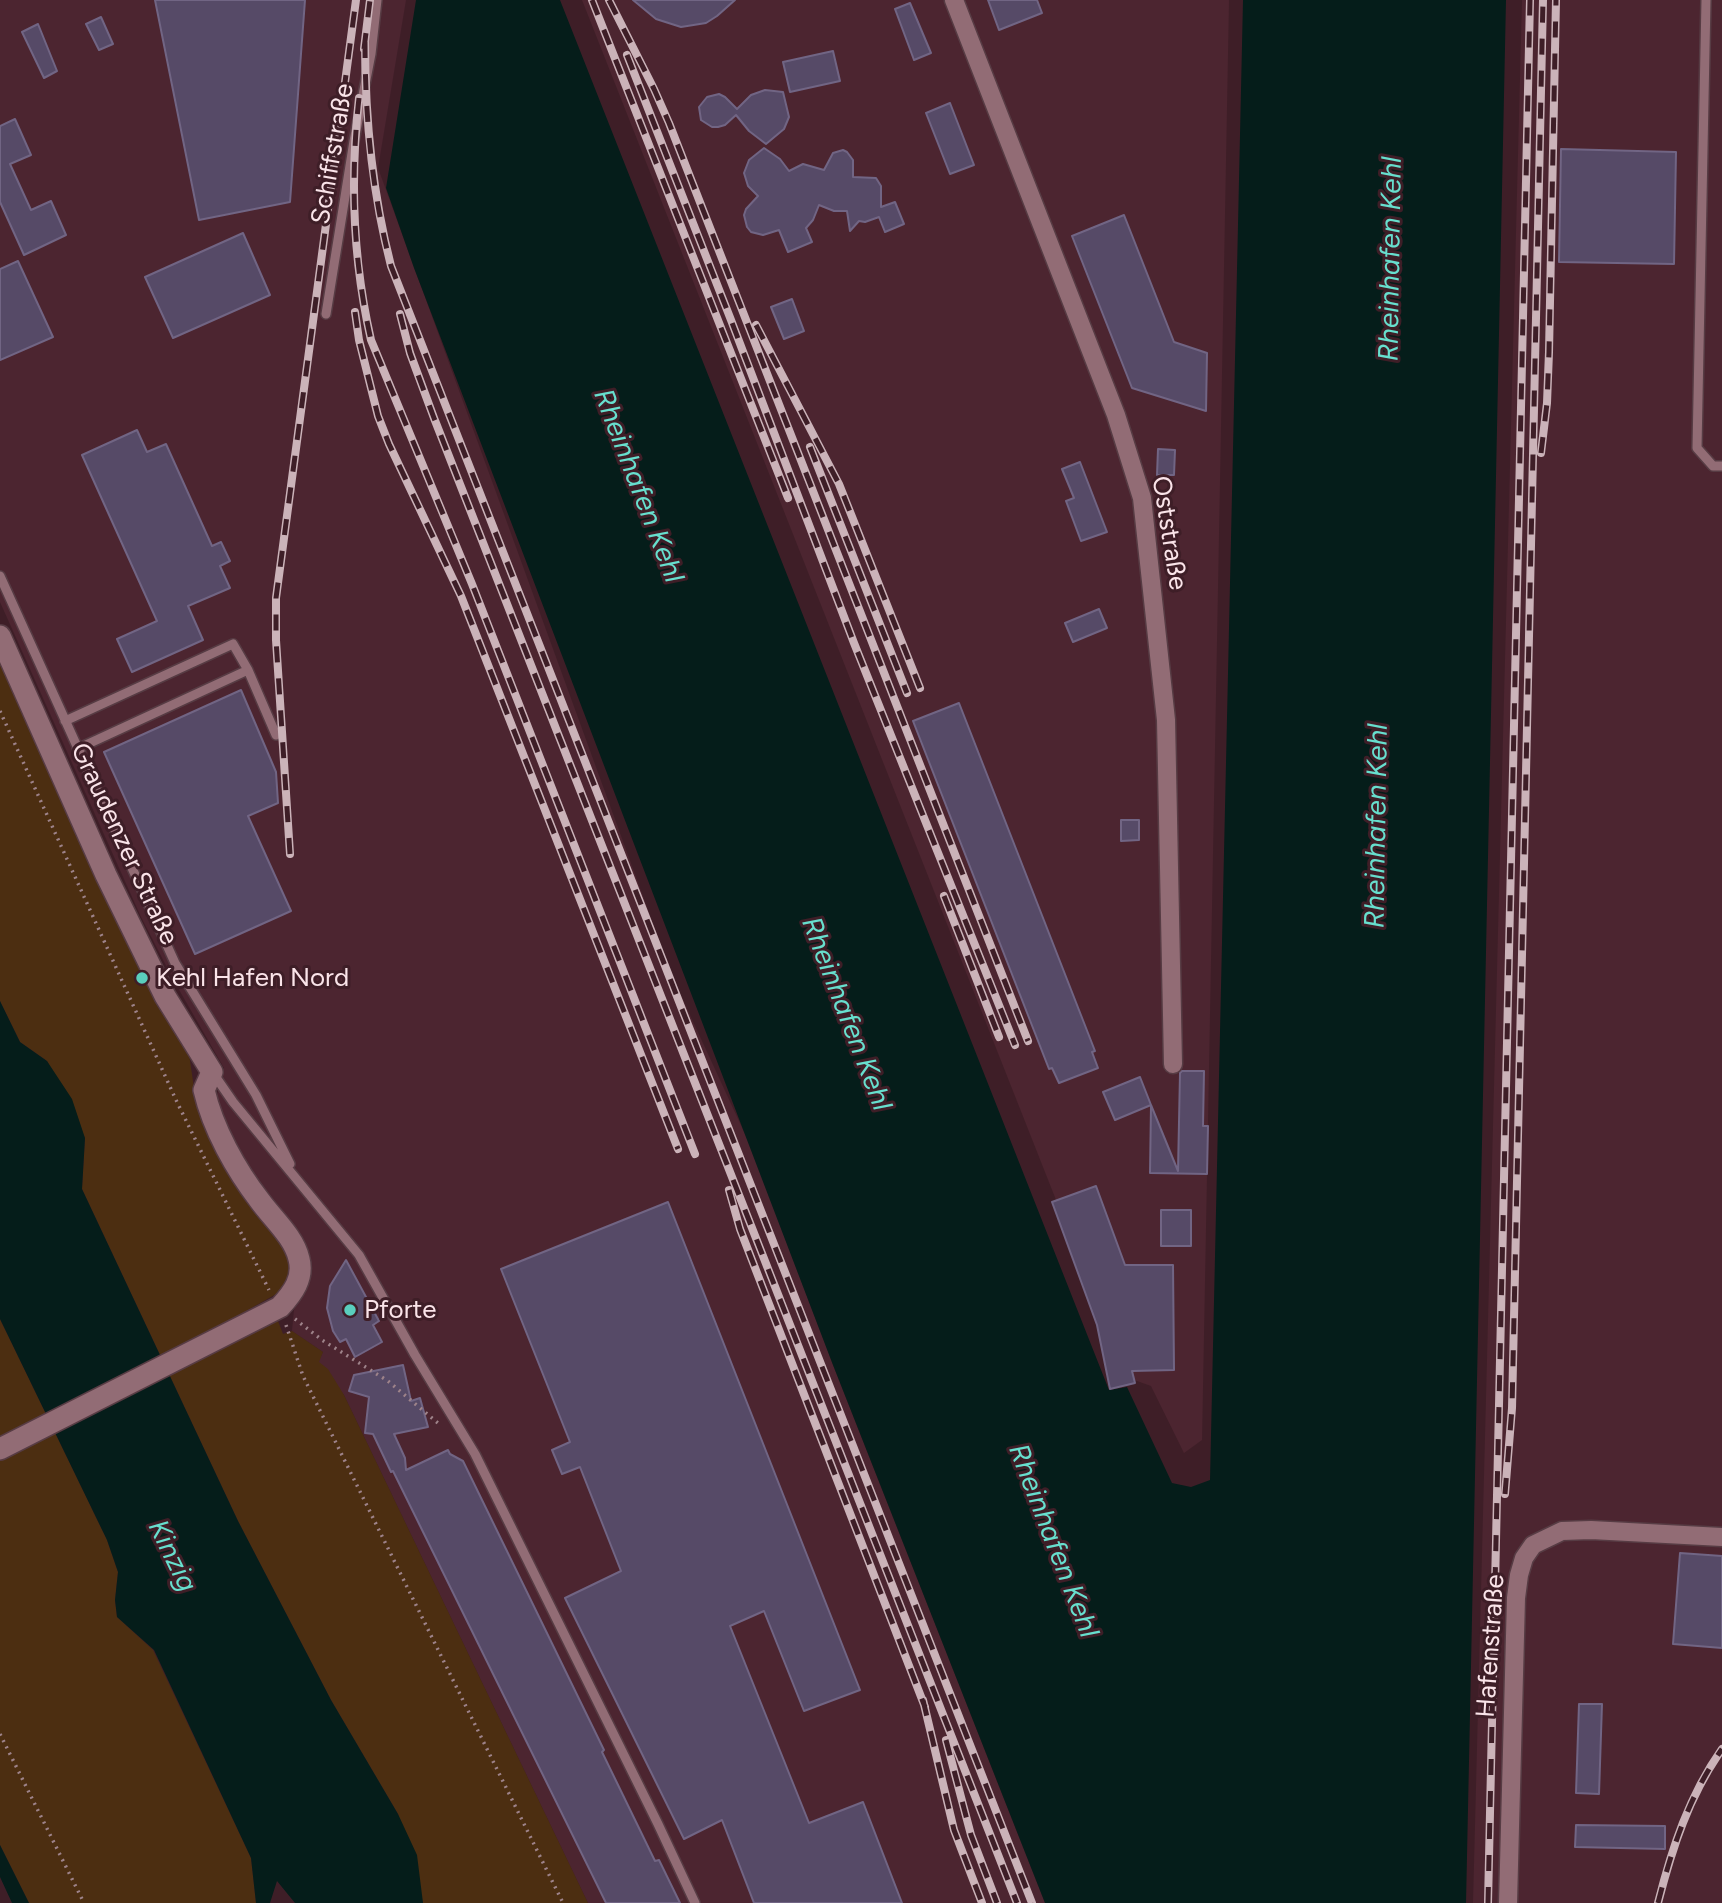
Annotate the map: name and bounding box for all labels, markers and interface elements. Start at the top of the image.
street label: Schiffstraße [305,81,361,227]
water label: Rheinhafen Kehl [1372,156,1410,362]
water label: Rheinhafen Kehl [586,384,690,588]
street label: Oststraße [1145,474,1193,592]
water label: Rheinhafen Kehl [1358,723,1396,929]
street label: Graudenzer Straße [64,738,184,950]
water label: Rheinhafen Kehl [794,912,898,1116]
place label: Kehl Hafen Nord [156,962,349,994]
marker: Kehl Hafen Nord [134,970,150,986]
place label: Pforte [364,1294,436,1326]
marker: Pforte [342,1302,358,1318]
water label: Rheinhafen Kehl [1001,1439,1105,1643]
water label: Kinzig [140,1515,204,1597]
street label: Hafenstraße [1470,1573,1512,1719]

